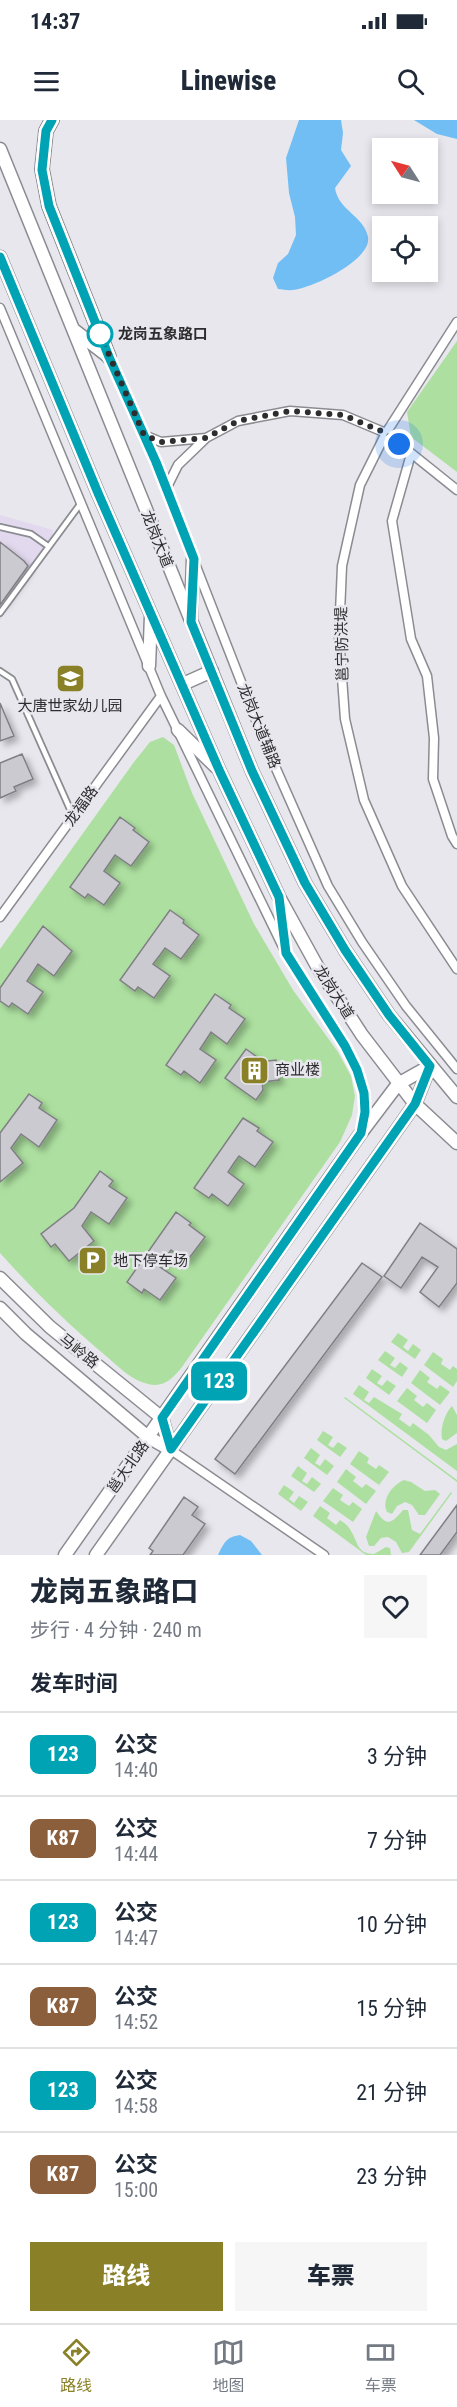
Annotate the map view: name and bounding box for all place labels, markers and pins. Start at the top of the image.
marker: 龙岗五象路口 [87,321,113,347]
place label: 龙岗五象路口 [118,325,208,343]
school or university icon: 大唐世家幼儿园 [54,663,86,695]
place label: 大唐世家幼儿园 [17,697,123,715]
building icon: 商业楼 [238,1054,270,1086]
place label: 商业楼 [275,1061,320,1079]
parking icon: 地下停车场 [76,1245,108,1277]
place label: 地下停车场 [113,1252,188,1270]

